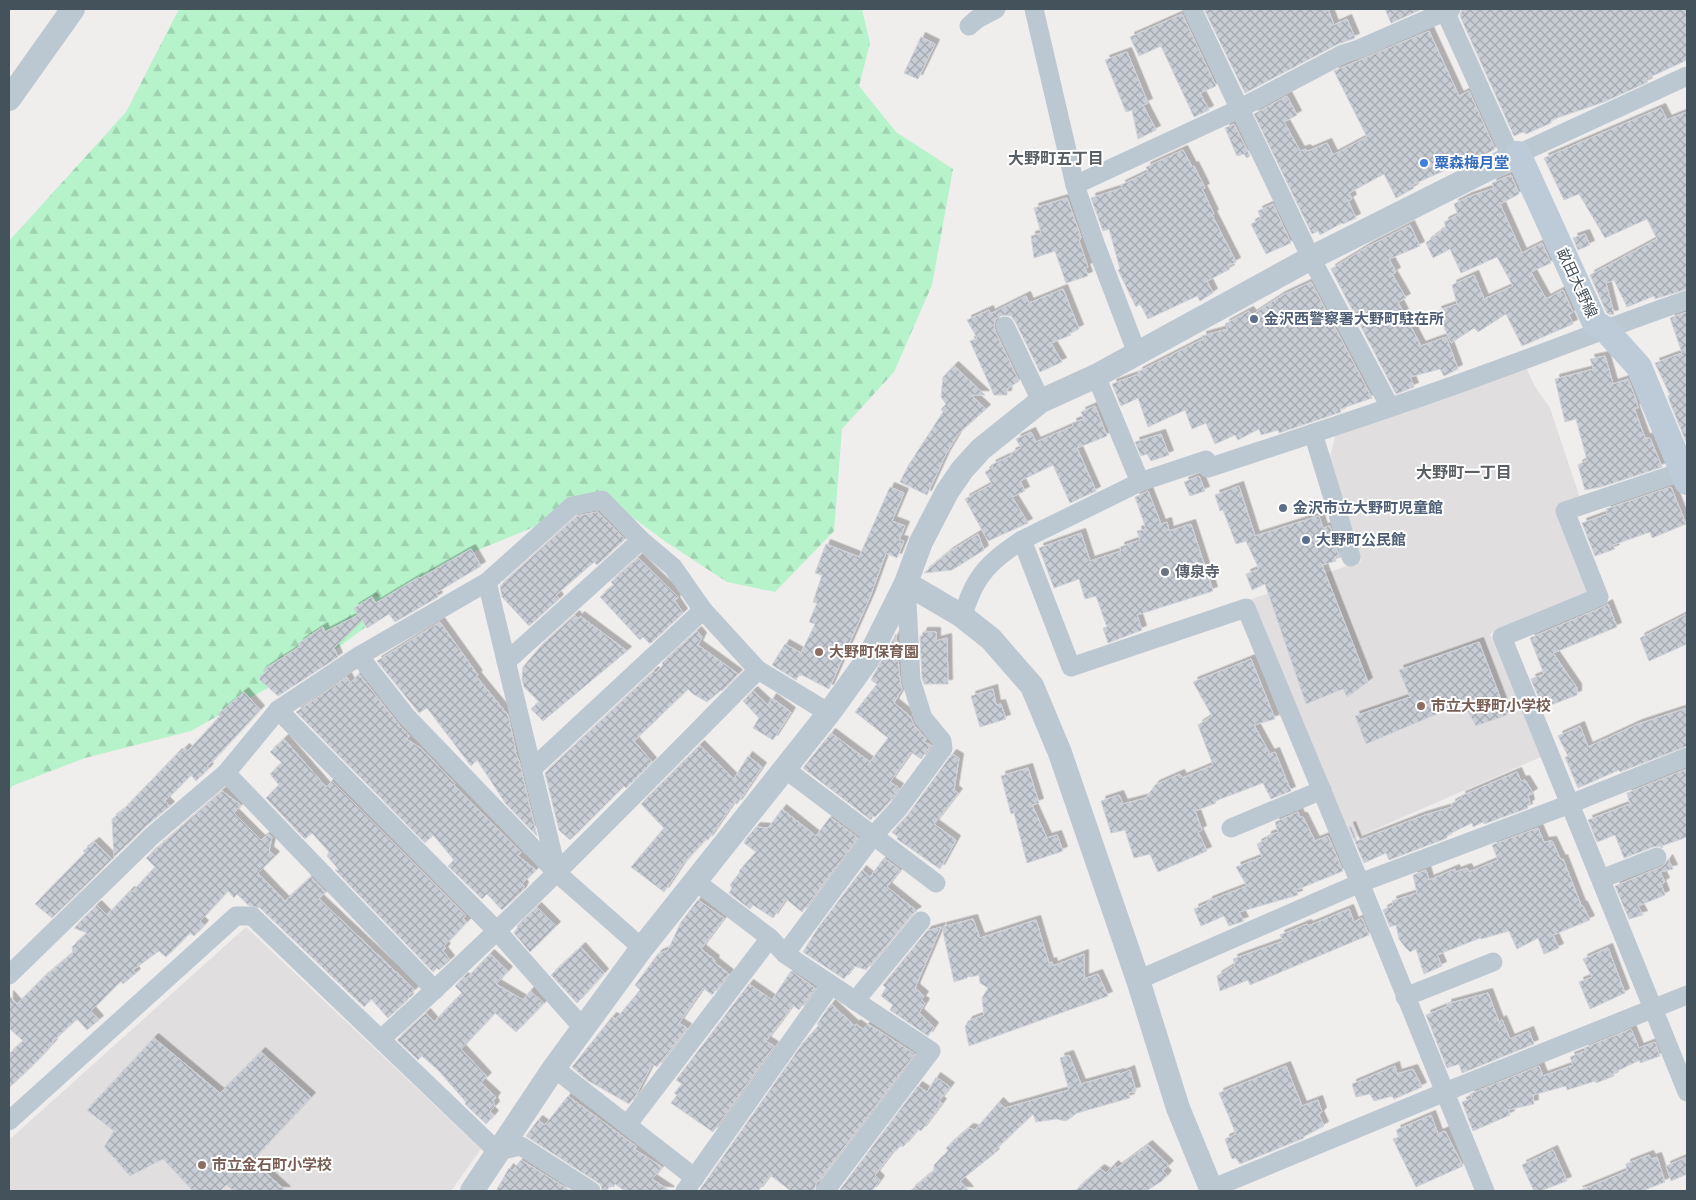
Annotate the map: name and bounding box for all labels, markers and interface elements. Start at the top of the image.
district label: 大野町五丁目 [1008,149,1104,168]
place label: 粟森梅月堂 [1434,154,1509,172]
marker: 粟森梅月堂 [1418,157,1430,169]
street label: 畝田大野線 [1553,245,1601,321]
place label: 金沢西警察署大野町駐在所 [1264,310,1444,328]
marker: 金沢西警察署大野町駐在所 [1248,313,1260,325]
district label: 大野町一丁目 [1416,463,1512,482]
place label: 金沢市立大野町児童館 [1293,499,1443,517]
marker: 金沢市立大野町児童館 [1277,502,1289,514]
place label: 大野町公民館 [1316,531,1406,549]
marker: 大野町公民館 [1300,534,1312,546]
place label: 傳泉寺 [1175,563,1220,581]
marker: 傳泉寺 [1159,566,1171,578]
place label: 大野町保育園 [829,643,919,661]
marker: 大野町保育園 [813,646,825,658]
place label: 市立大野町小学校 [1431,697,1551,715]
marker: 市立大野町小学校 [1415,700,1427,712]
place label: 市立金石町小学校 [212,1156,332,1174]
marker: 市立金石町小学校 [196,1159,208,1171]

